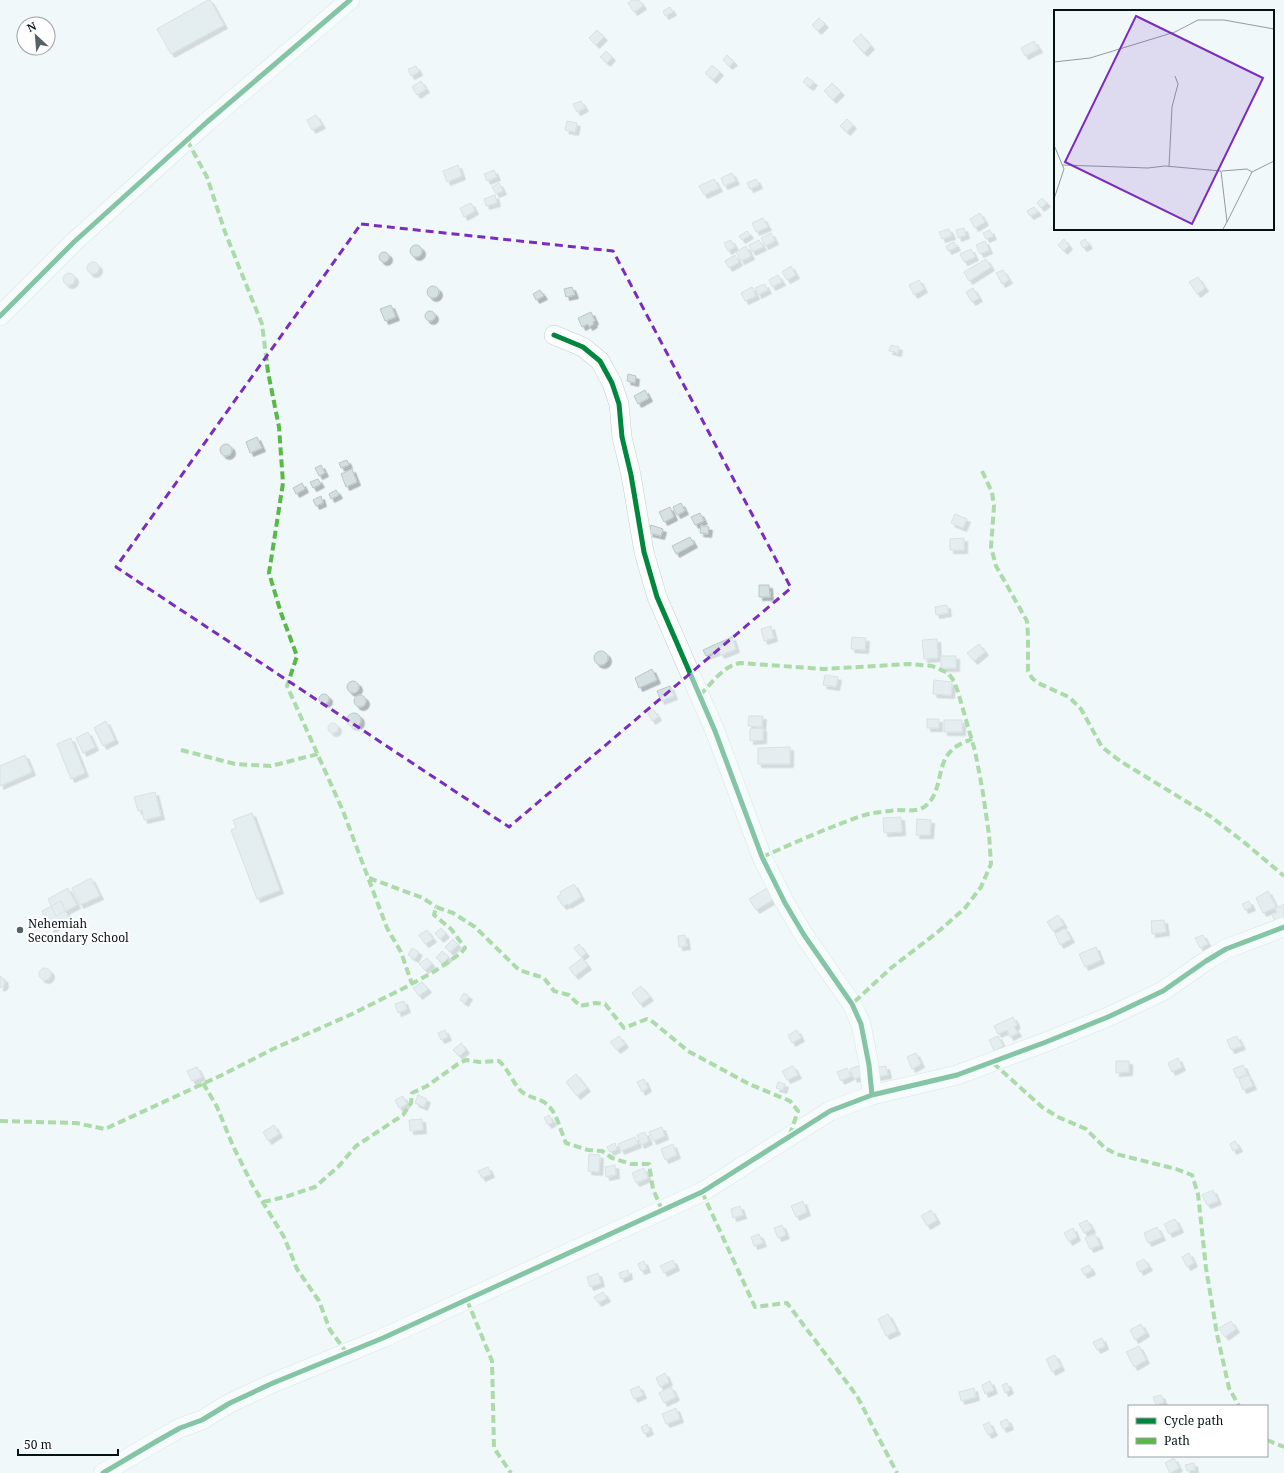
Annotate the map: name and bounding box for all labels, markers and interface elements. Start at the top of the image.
inset map [1054,10,1274,230]
north arrow [16,16,56,56]
text: N [24,18,39,35]
place label: Nehemiah Secondary School [28,915,129,946]
marker: Nehemiah Secondary School [15,925,25,935]
legend [1128,1405,1268,1457]
text: Cycle path [1164,1412,1224,1429]
scale bar [18,1431,118,1457]
text: Path [1164,1432,1190,1449]
text: 50 m [24,1436,52,1453]

